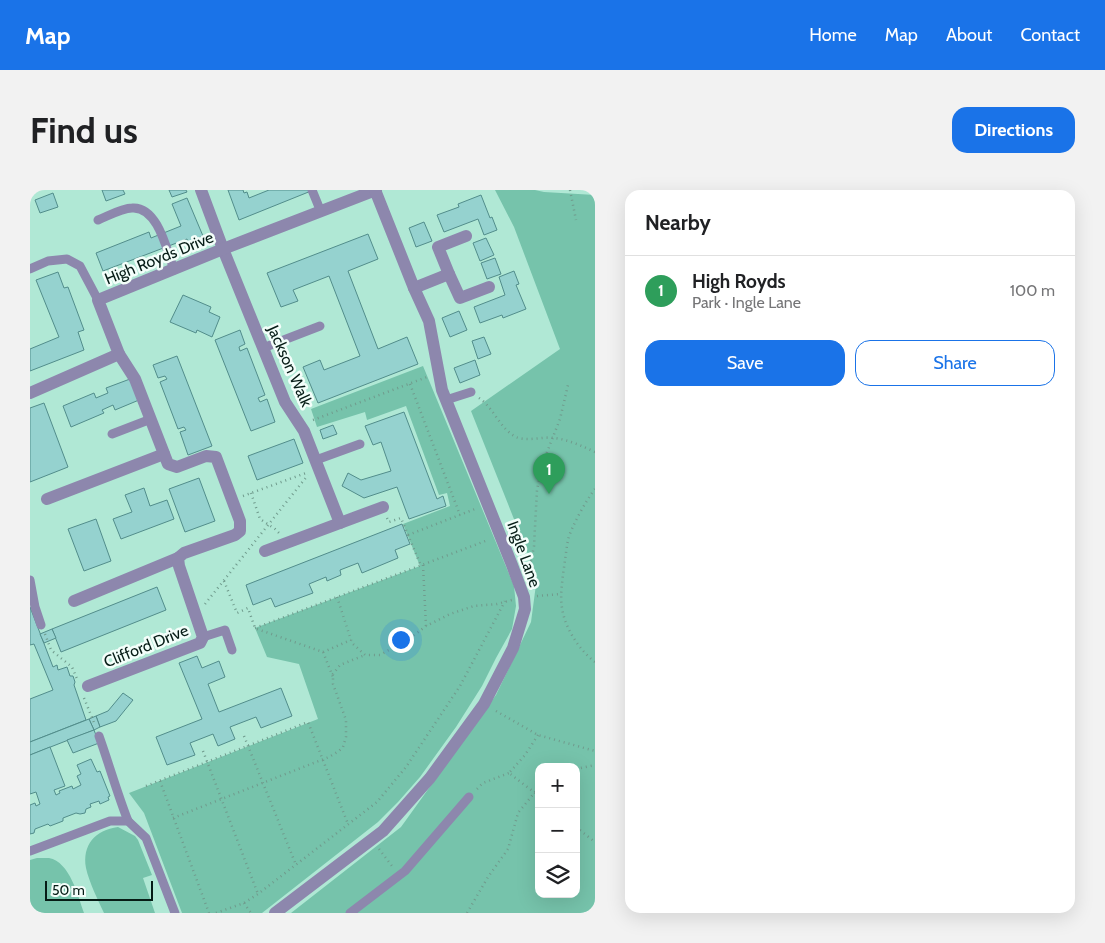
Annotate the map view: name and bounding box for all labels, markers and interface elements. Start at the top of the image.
text: Map [25,21,71,50]
text: Home [809,24,857,46]
text: Map [885,24,918,46]
text: About [946,24,992,46]
text: Contact [1020,24,1080,46]
button: Directions [952,107,1075,153]
text: Find us [30,109,138,152]
text: Nearby [645,210,711,235]
street label: High Royds Drive [102,228,216,288]
text: High Royds [692,270,786,293]
text: 1 [658,281,664,300]
text: 100 m [1010,281,1055,300]
text: Park · Ingle Lane [692,293,801,312]
street label: Jackson Walk [263,321,317,410]
button: Save [645,340,845,386]
button: Share [855,340,1055,386]
pin: 1 [533,453,565,494]
street label: Ingle Lane [503,518,545,590]
street label: Clifford Drive [101,620,191,672]
your location [388,627,414,653]
map controls [535,763,580,898]
button: + [535,763,580,808]
button: − [535,808,580,853]
button: layers [535,853,580,898]
scale bar [45,878,152,901]
text: 50 m [52,881,85,899]

